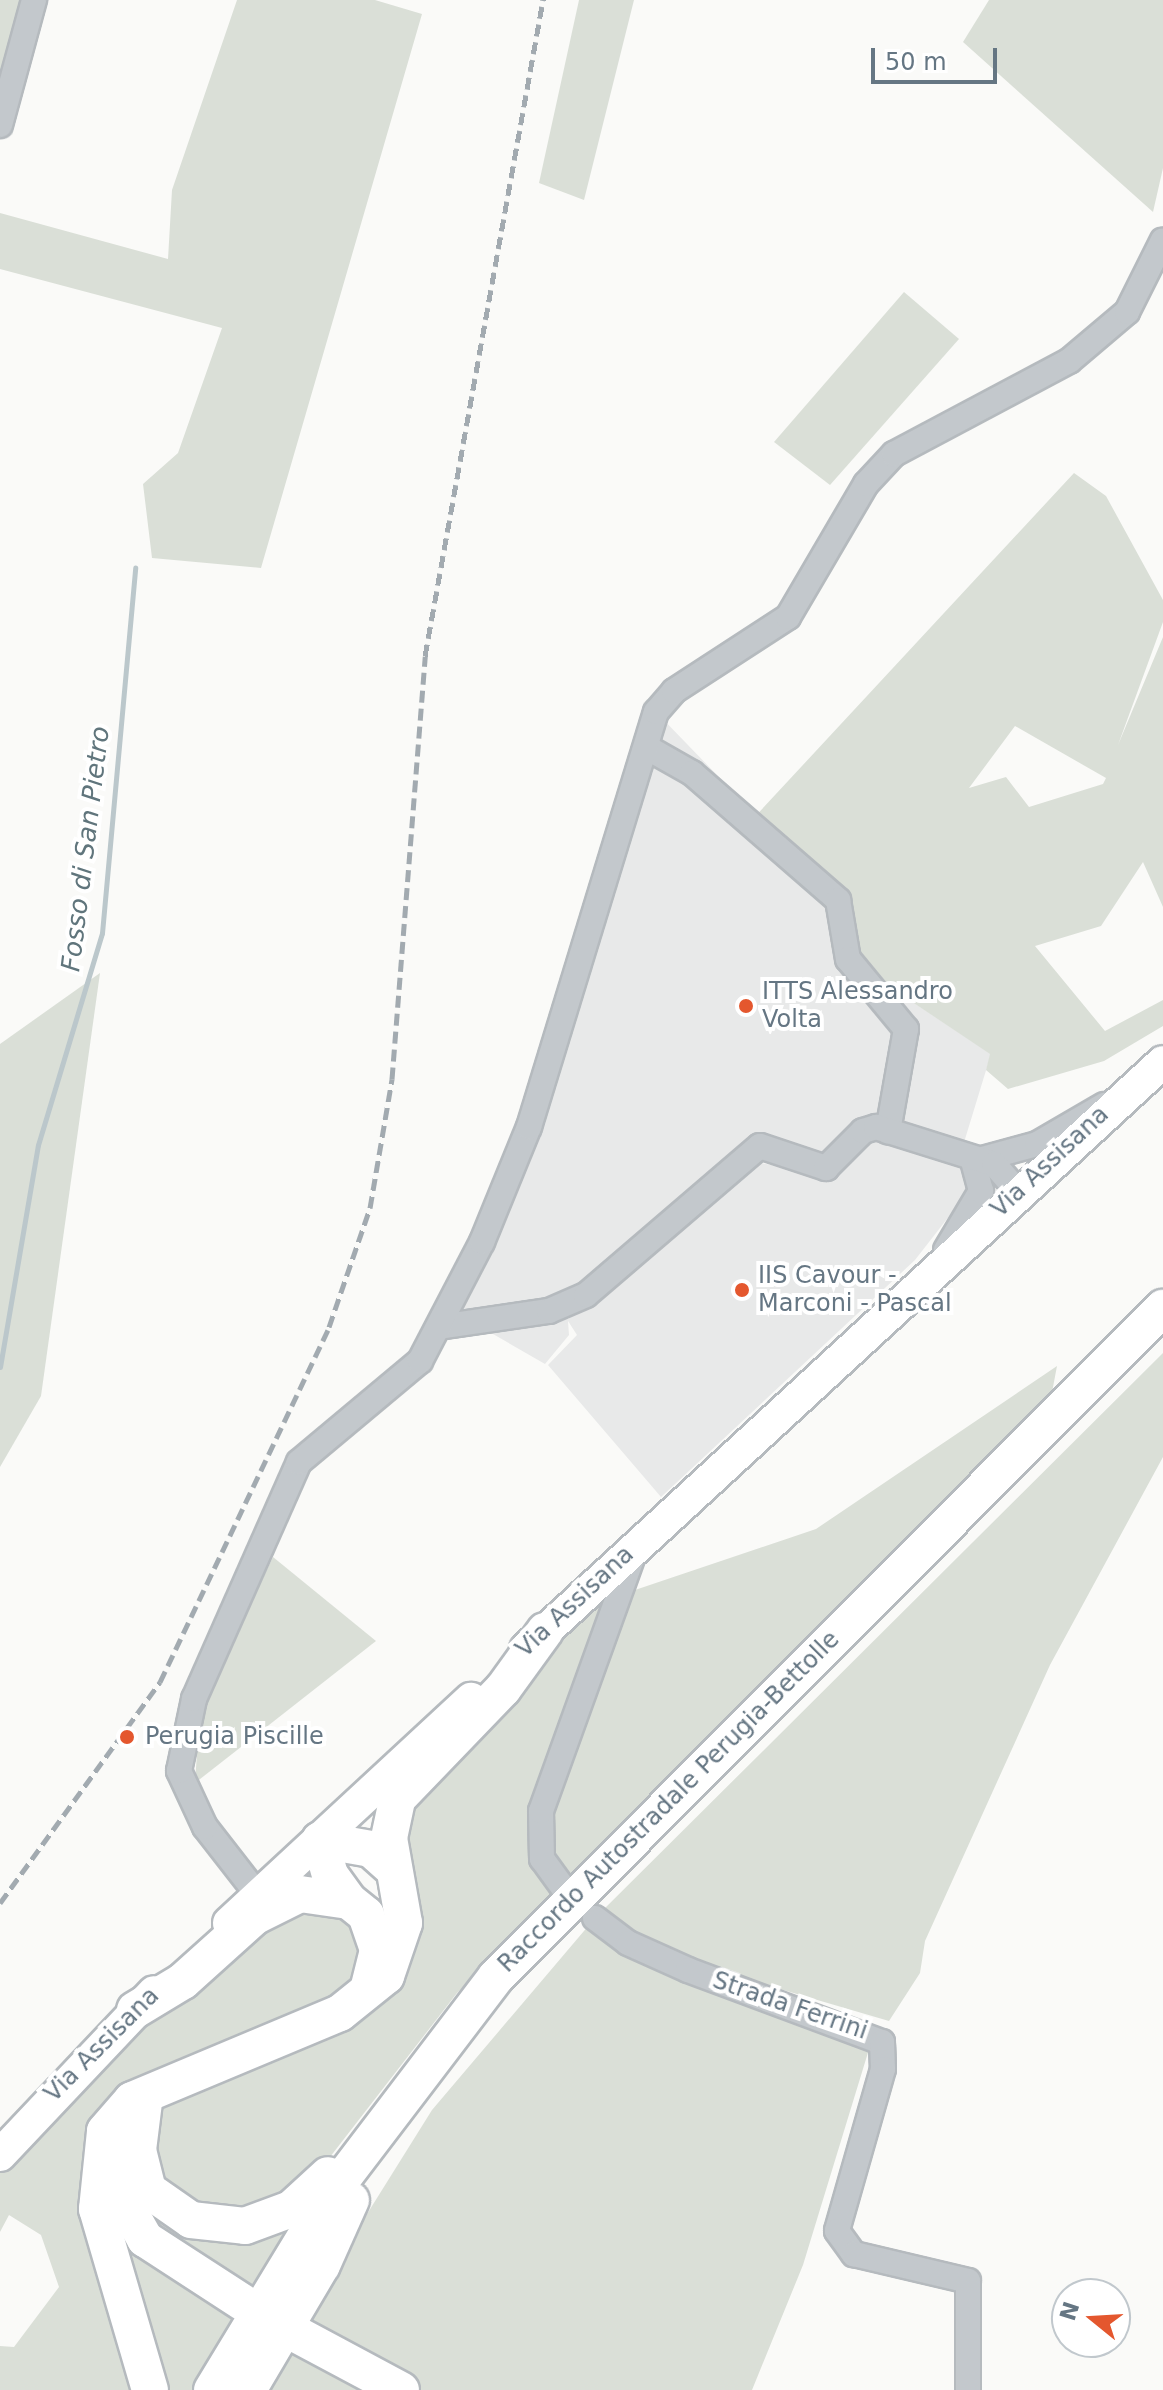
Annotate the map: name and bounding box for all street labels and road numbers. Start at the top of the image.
street label: Via Assisana [985,1100,1115,1224]
street label: Via Assisana [510,1540,640,1664]
street label: Raccordo Autostradale Perugia-Bettolle [492,1625,846,1979]
street label: Strada Ferrini [709,1966,871,2046]
street label: Via Assisana [39,1982,165,2108]

